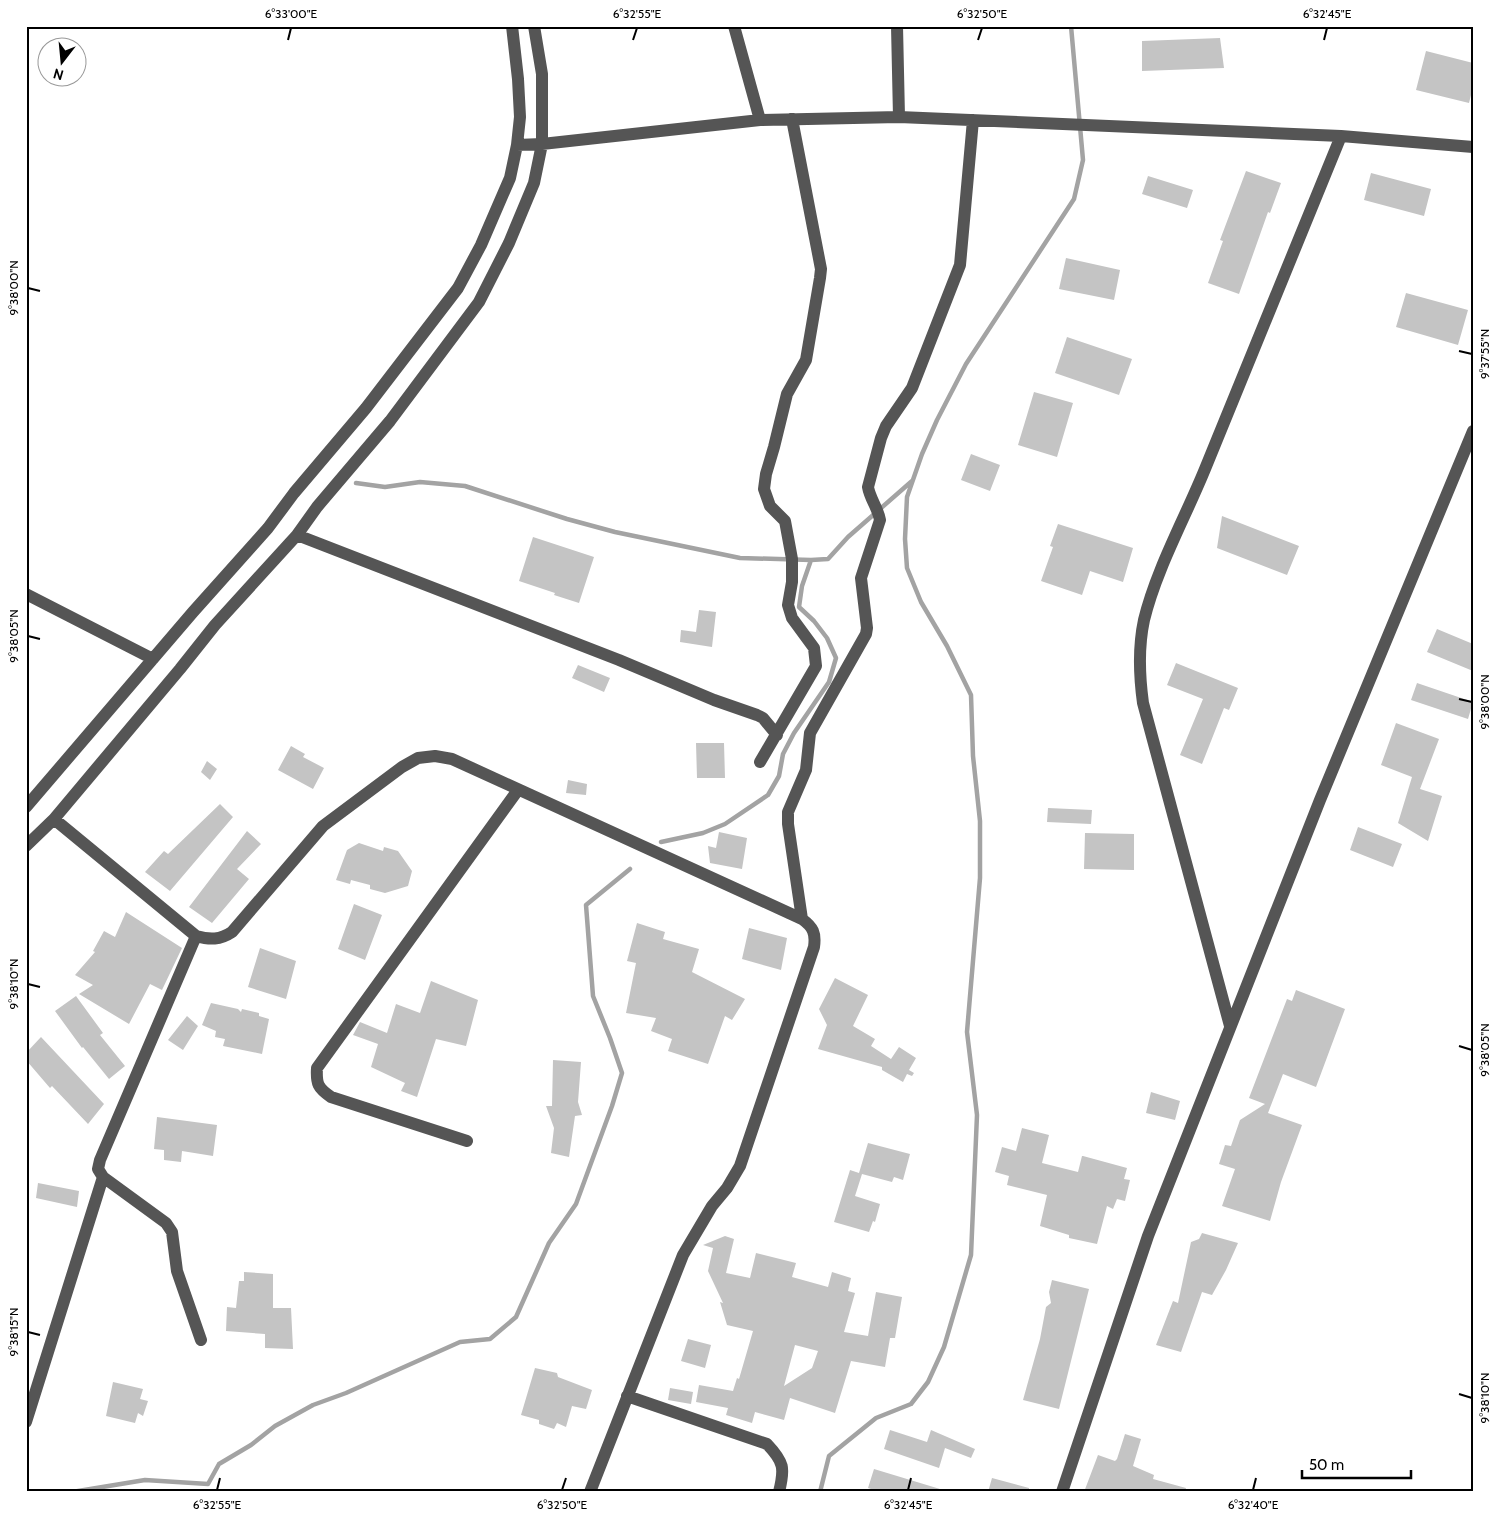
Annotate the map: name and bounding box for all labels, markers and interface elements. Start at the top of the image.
text: 6°33'00"E [265,6,318,21]
text: 6°32'55"E [613,6,662,21]
text: 6°32'50"E [957,6,1008,21]
text: 6°32'45"E [1303,6,1352,21]
north arrow [38,38,88,88]
text: N [51,64,66,85]
text: 9°38'00"N [6,260,21,316]
text: 9°37'55"N [1477,329,1492,379]
text: 9°38'05"N [6,609,21,663]
text: 9°38'00"N [1477,674,1492,730]
text: 9°38'10"N [6,959,21,1009]
text: 9°38'05"N [1477,1023,1492,1077]
text: 9°38'15"N [6,1308,21,1356]
text: 9°38'10"N [1477,1373,1492,1423]
scale bar [1302,1448,1410,1480]
text: 50 m [1309,1456,1344,1474]
text: 6°32'55"E [193,1497,242,1512]
text: 6°32'50"E [537,1497,588,1512]
text: 6°32'45"E [884,1497,933,1512]
text: 6°32'40"E [1228,1497,1279,1512]

